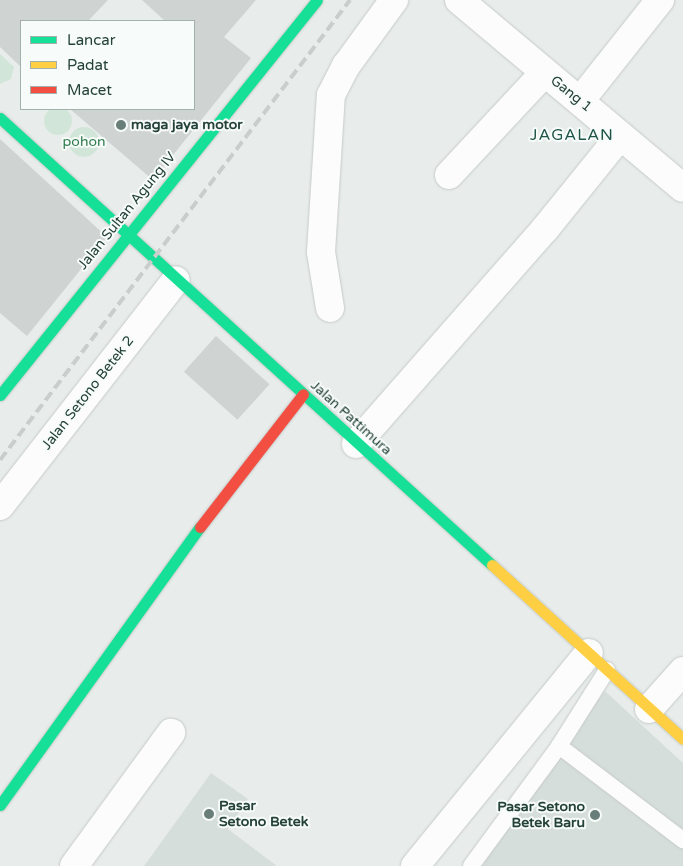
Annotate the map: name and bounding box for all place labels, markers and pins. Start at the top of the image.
place label: maga jaya motor [131,117,243,133]
marker: maga jaya motor [115,119,127,131]
place label: Pasar Setono Betek [219,798,308,830]
place label: Pasar Setono Betek Baru [497,799,585,832]
marker: Pasar Setono Betek [203,808,215,820]
marker: Pasar Setono Betek Baru [589,809,601,821]

